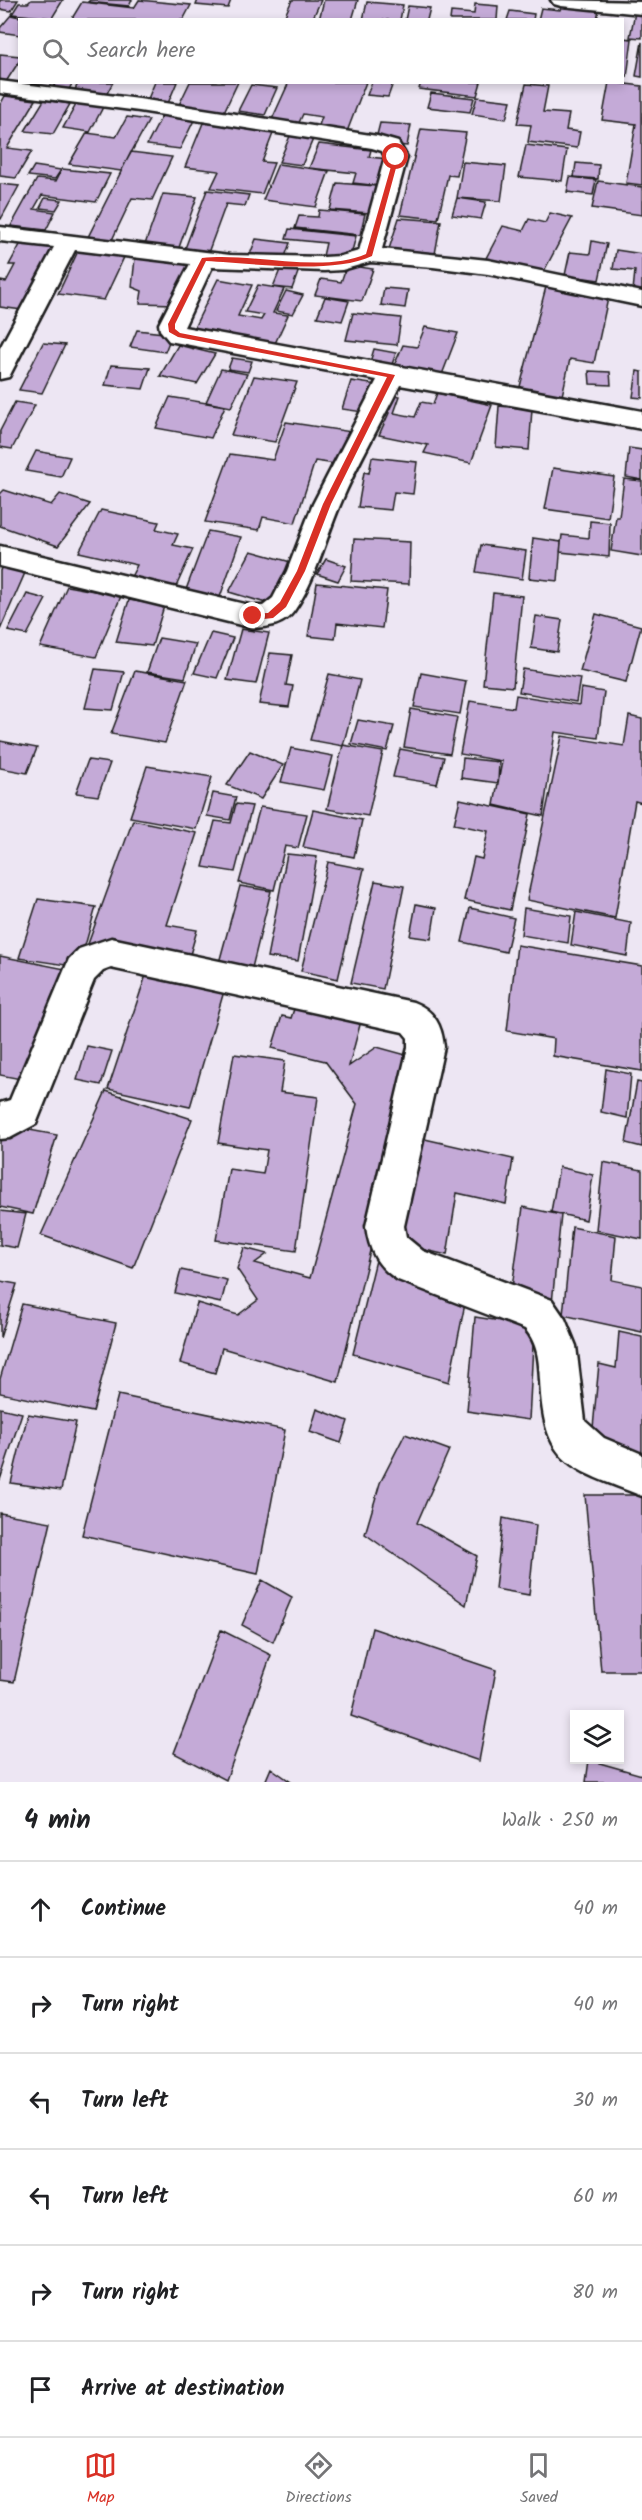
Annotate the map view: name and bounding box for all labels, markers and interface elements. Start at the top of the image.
search box [18,18,624,84]
text: Search here [87,34,195,69]
icon: search [39,35,72,68]
route start [382,143,408,169]
route end [239,602,265,628]
map controls [570,1710,624,1764]
button: layers [570,1710,624,1764]
text: 4 min [24,1800,91,1842]
text: Walk · 250 m [502,1805,618,1837]
text: Continue [81,1892,166,1927]
icon: ahead [24,1893,57,1926]
text: 40 m [573,1893,618,1925]
text: Turn right [81,1988,179,2023]
icon: right [24,1989,57,2022]
text: 40 m [573,1989,618,2021]
text: Turn left [81,2084,168,2119]
icon: left [24,2085,57,2118]
text: 30 m [573,2085,618,2117]
text: Turn left [81,2180,168,2215]
icon: left [24,2181,57,2214]
text: 60 m [573,2181,618,2213]
text: Turn right [81,2276,179,2311]
icon: right [24,2277,57,2310]
text: 80 m [572,2277,618,2309]
text: Arrive at destination [81,2372,284,2407]
icon: arrive [24,2373,57,2406]
tab: Map [84,2449,117,2510]
tab: Directions [285,2449,352,2510]
tab: Saved [520,2449,558,2510]

